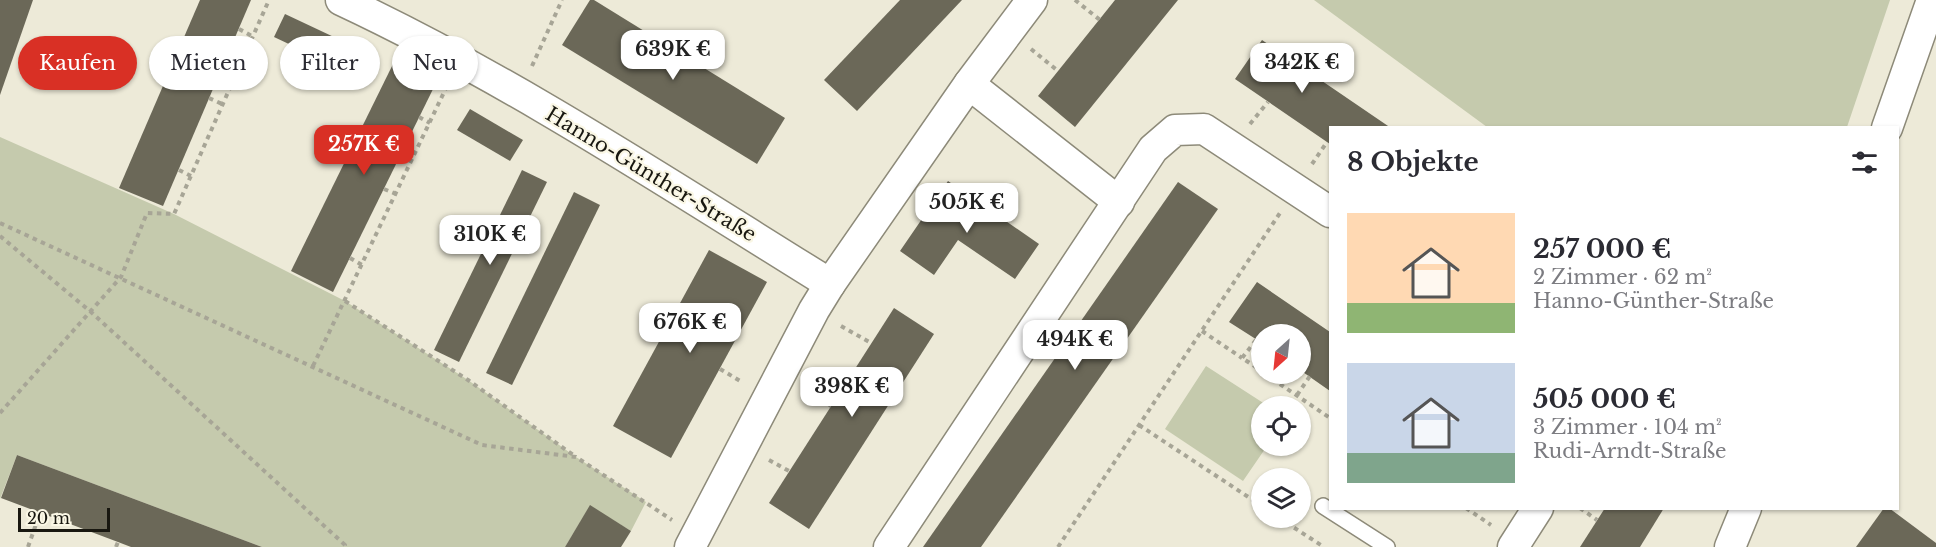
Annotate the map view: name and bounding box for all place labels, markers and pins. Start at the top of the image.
pin: 639K € [624,30,722,81]
pin: 342K € [1253,43,1351,94]
pin: 257K € [315,125,413,176]
pin: 505K € [918,183,1016,234]
pin: 310K € [441,215,539,266]
pin: 676K € [641,303,739,354]
pin: 494K € [1026,320,1124,371]
pin: 398K € [803,367,901,418]

